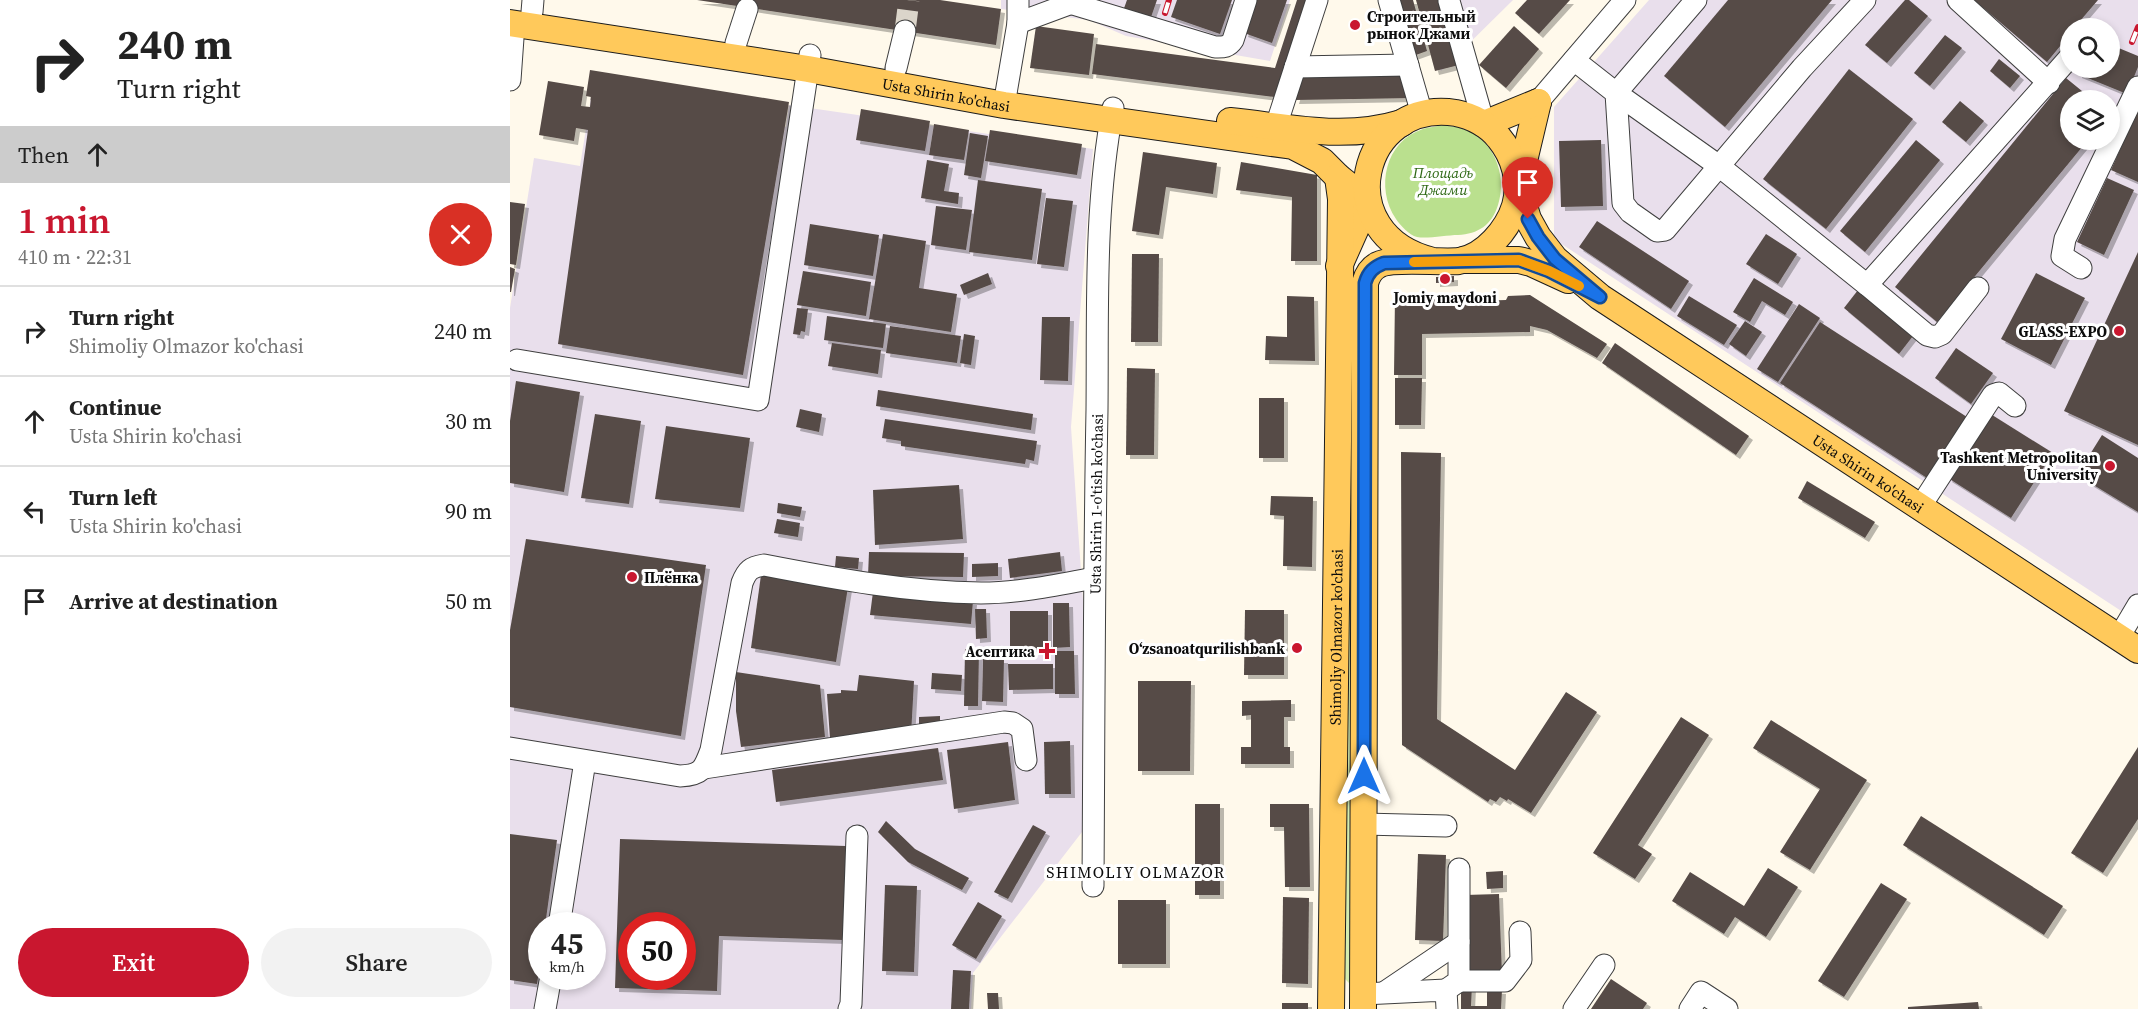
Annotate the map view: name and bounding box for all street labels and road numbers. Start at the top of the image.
street label: Usta Shirin ko'chasi [880,72,1012,116]
street label: Usta Shirin 1-o'tish ko'chasi [1084,413,1107,595]
street label: Usta Shirin ko'chasi [1808,429,1928,517]
street label: Shimoliy Olmazor ko'chasi [1324,549,1347,725]

